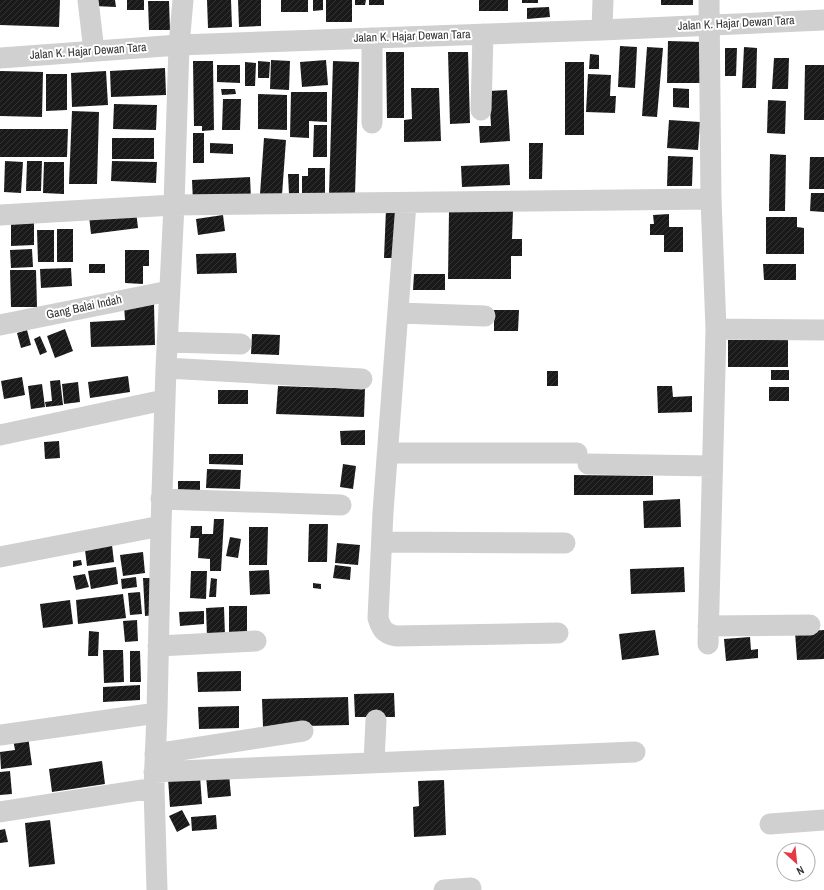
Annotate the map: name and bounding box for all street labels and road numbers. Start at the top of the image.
street label: Jalan K. Hajar Dewan Tara [677,12,795,34]
street label: Jalan K. Hajar Dewan Tara [353,26,471,46]
street label: Jalan K. Hajar Dewan Tara [29,39,147,63]
street label: Gang Balai Indah [45,291,123,323]

